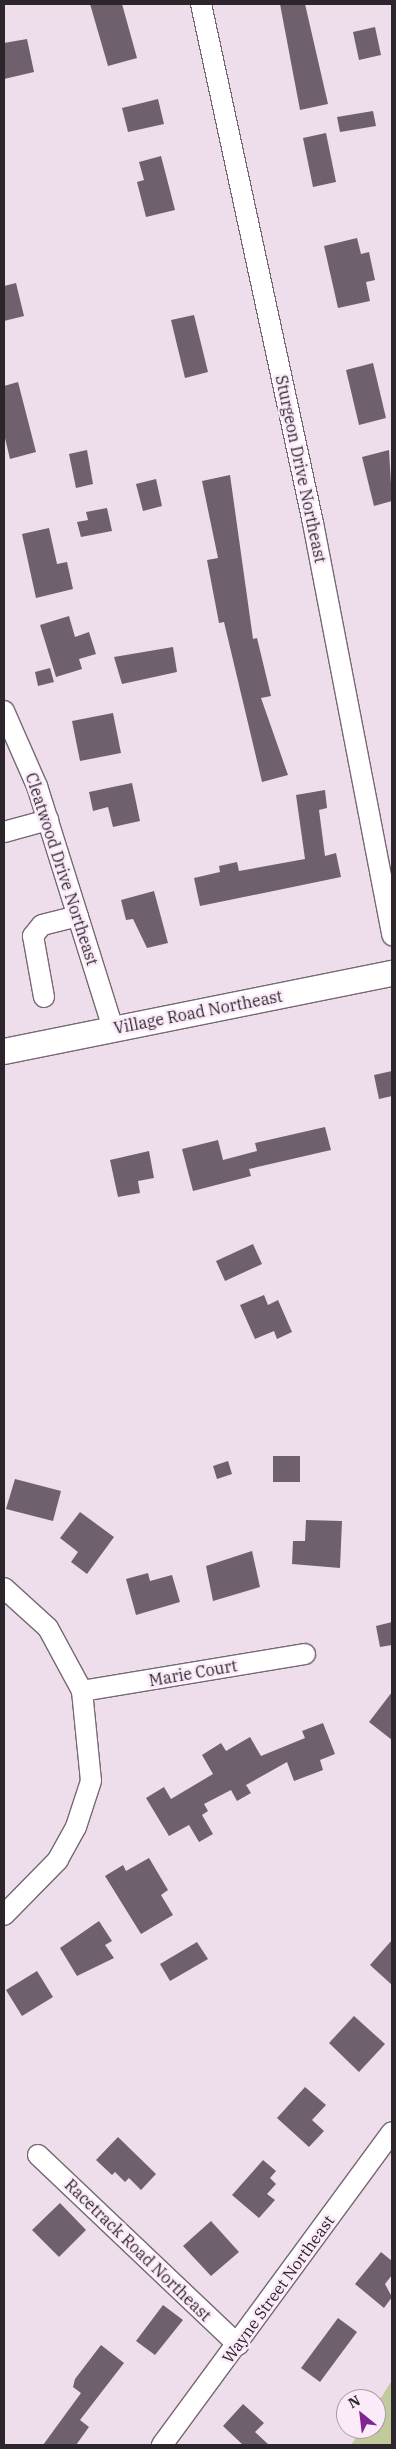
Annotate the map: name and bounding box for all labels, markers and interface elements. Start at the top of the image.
street label: Sturgeon Drive Northeast [272,373,330,565]
street label: Cleatwood Drive Northeast [22,770,102,968]
street label: Village Road Northeast [112,986,284,1038]
street label: Marie Court [147,1656,239,1690]
street label: Racetrack Road Northeast [61,2175,215,2325]
street label: Wayne Street Northeast [218,2211,338,2367]
north arrow [336,2389,386,2439]
text: N [345,2391,363,2412]

